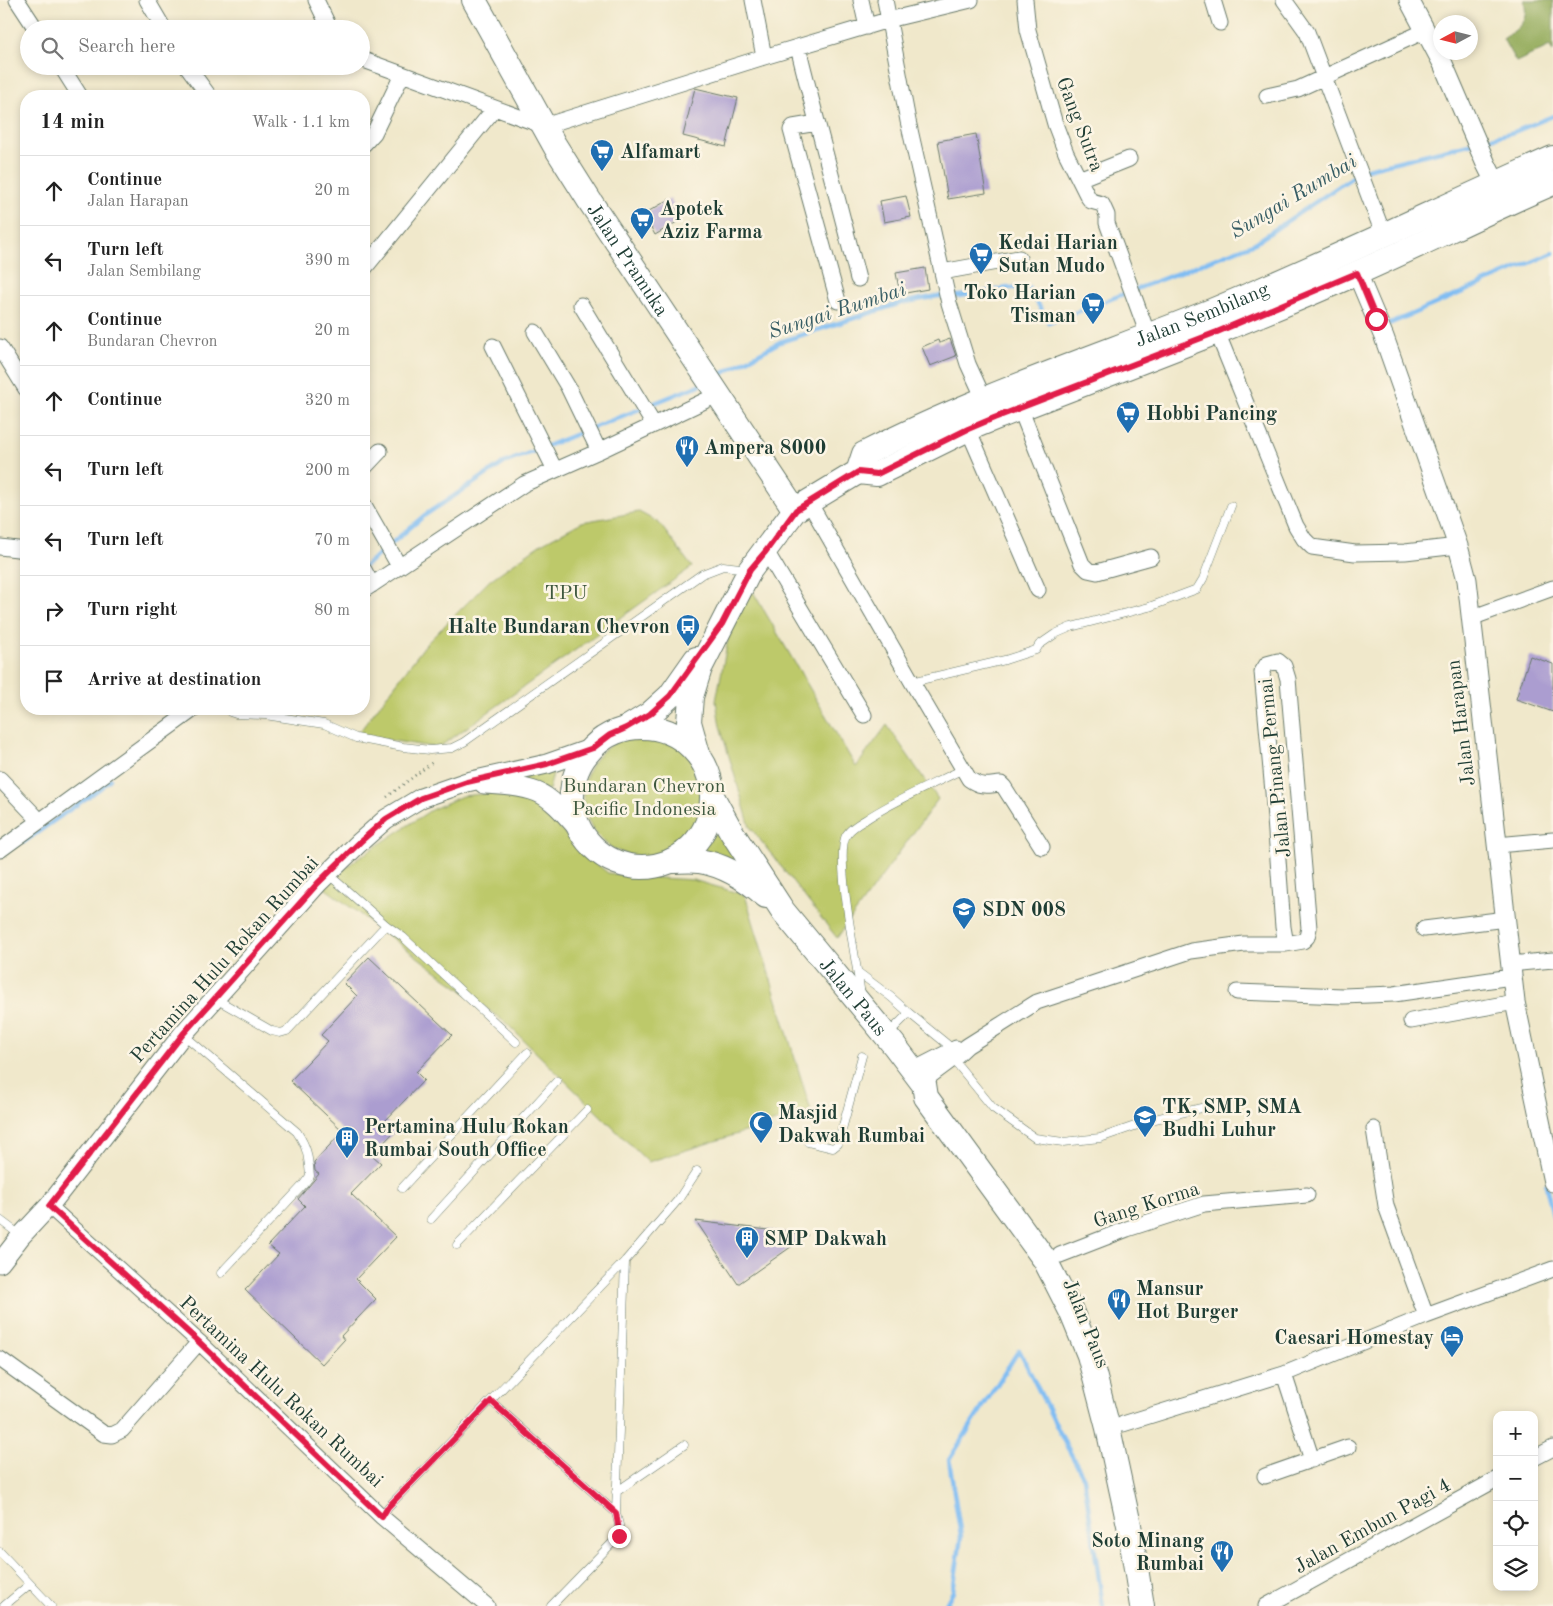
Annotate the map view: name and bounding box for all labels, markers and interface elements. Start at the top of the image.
north arrow [1433,15,1478,60]
search box [20,20,370,75]
icon: search [38,34,66,62]
text: Search here [78,38,175,57]
street label: Gang Sutra [1052,75,1106,175]
text: 14 min [40,112,105,133]
text: Walk · 1.1 km [252,115,350,131]
supermarket icon: Alfamart [589,138,615,172]
place label: Alfamart [620,143,701,163]
water label: Sungai Rumbai [1227,151,1361,243]
text: Continue [87,171,162,190]
icon: ahead [40,177,68,205]
text: 20 m [314,183,350,199]
text: Jalan Harapan [87,194,189,210]
street label: Jalan Pramuka [582,200,671,321]
place label: Apotek Aziz Farma [660,200,763,243]
supermarket icon: Apotek Aziz Farma [629,206,655,240]
place label: Kedai Harian Sutan Mudo [998,234,1118,277]
text: Turn left [87,241,164,260]
supermarket icon: Kedai Harian Sutan Mudo [968,241,994,275]
icon: left [40,247,68,275]
text: 390 m [305,253,350,269]
text: Jalan Sembilang [87,264,201,280]
water label: Sungai Rumbai [766,279,909,344]
street label: Jalan Sembilang [1133,280,1273,352]
place label: Toko Harian Tisman [963,284,1076,327]
supermarket icon: Toko Harian Tisman [1080,291,1106,325]
route start [1365,308,1388,331]
text: Continue [87,311,162,330]
icon: ahead [40,317,68,345]
text: 20 m [314,323,350,339]
text: Bundaran Chevron [87,334,217,350]
icon: ahead [40,387,68,415]
text: Continue [87,391,162,410]
text: 320 m [305,393,350,409]
supermarket icon: Hobbi Pancing [1115,400,1141,434]
place label: Hobbi Pancing [1146,405,1277,425]
restaurant icon: Ampera 8000 [674,434,700,468]
place label: Ampera 8000 [704,439,826,459]
icon: left [40,457,68,485]
text: Turn left [87,461,164,480]
text: 200 m [305,463,350,479]
icon: left [40,527,68,555]
text: Turn left [87,531,164,550]
text: 70 m [314,533,350,549]
park label: TPU [544,584,588,604]
icon: right [40,597,68,625]
text: Turn right [87,601,177,620]
text: 80 m [314,603,350,619]
bus stop icon: Halte Bundaran Chevron [675,613,701,647]
place label: Halte Bundaran Chevron [448,618,670,638]
street label: Jalan Harapan [1444,658,1480,787]
icon: arrive [40,667,68,695]
text: Arrive at destination [87,671,261,690]
street label: Jalan Pinang Permai [1257,677,1295,859]
park label: Bundaran Chevron Pacific Indonesia [562,777,726,820]
street label: Pertamina Hulu Rokan Rumbai [128,853,323,1067]
school or university icon: SDN 008 [951,896,977,930]
place label: SDN 008 [982,901,1066,921]
street label: Jalan Paus [814,955,890,1040]
place label: TK, SMP, SMA Budhi Luhur [1162,1098,1302,1141]
place label: Masjid Dakwah Rumbai [778,1104,925,1147]
school or university icon: TK, SMP, SMA Budhi Luhur [1132,1104,1158,1138]
mosque icon: Masjid Dakwah Rumbai [748,1110,774,1144]
place label: Pertamina Hulu Rokan Rumbai South Office [364,1118,569,1161]
building icon: Pertamina Hulu Rokan Rumbai South Office [334,1125,360,1159]
street label: Gang Korma [1091,1179,1202,1232]
building icon: SMP Dakwah [734,1225,760,1259]
place label: SMP Dakwah [764,1230,887,1250]
street label: Jalan Paus [1058,1276,1112,1371]
place label: Mansur Hot Burger [1136,1280,1239,1323]
restaurant icon: Mansur Hot Burger [1106,1287,1132,1321]
street label: Pertamina Hulu Rokan Rumbai [175,1293,386,1492]
hotel icon: Caesari Homestay [1439,1324,1465,1358]
place label: Caesari Homestay [1274,1329,1434,1349]
map controls [1493,1411,1538,1591]
button: + [1493,1411,1538,1456]
button: − [1493,1456,1538,1501]
street label: Jalan Embun Pagi 4 [1291,1475,1455,1578]
button: locate [1493,1501,1538,1546]
route end [608,1525,631,1548]
place label: Soto Minang Rumbai [1091,1532,1204,1575]
restaurant icon: Soto Minang Rumbai [1209,1539,1235,1573]
button: layers [1493,1546,1538,1591]

